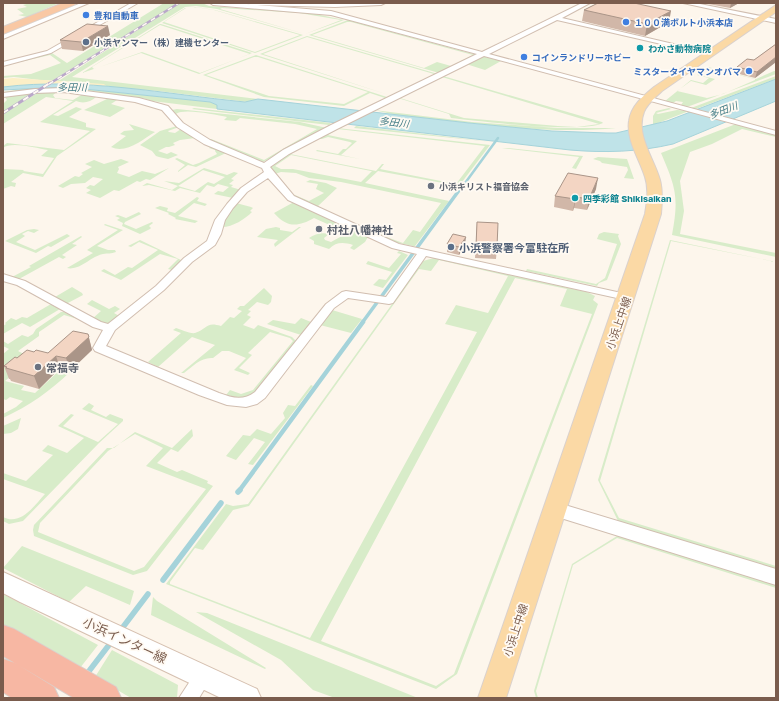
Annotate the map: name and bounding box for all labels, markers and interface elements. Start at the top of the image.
marker: 豊和自動車 [81,10,91,20]
place label: 豊和自動車 [94,10,139,21]
marker: １００満ボルト小浜本店 [621,17,631,27]
place label: １００満ボルト小浜本店 [634,17,733,28]
marker: 小浜ヤンマー（株）建機センター [81,37,91,47]
place label: 小浜ヤンマー（株）建機センター [94,37,229,48]
marker: わかさ動物病院 [635,43,645,53]
place label: わかさ動物病院 [648,43,711,54]
marker: コインランドリーホビー [519,52,529,62]
place label: コインランドリーホビー [532,52,631,63]
place label: ミスタータイヤマンオバマ [633,66,741,77]
marker: ミスタータイヤマンオバマ [744,66,754,76]
water label: 多田川 [57,81,88,93]
water label: 多田川 [707,99,740,121]
water label: 多田川 [378,114,411,130]
marker: 小浜キリスト福音協会 [426,181,436,191]
place label: 小浜キリスト福音協会 [439,181,529,192]
marker: 四季彩館 Shikisaikan [570,193,580,203]
place label: 四季彩館 Shikisaikan [583,193,672,204]
place label: 村社八幡神社 [327,223,393,236]
marker: 村社八幡神社 [314,224,324,234]
place label: 小浜警察署今富駐在所 [459,241,569,254]
marker: 小浜警察署今富駐在所 [446,242,456,252]
street label: 小浜上中線 [603,295,633,351]
place label: 常福寺 [46,361,79,374]
marker: 常福寺 [33,362,43,372]
street label: 小浜上中線 [500,602,530,658]
street label: 小浜インター線 [80,614,170,666]

